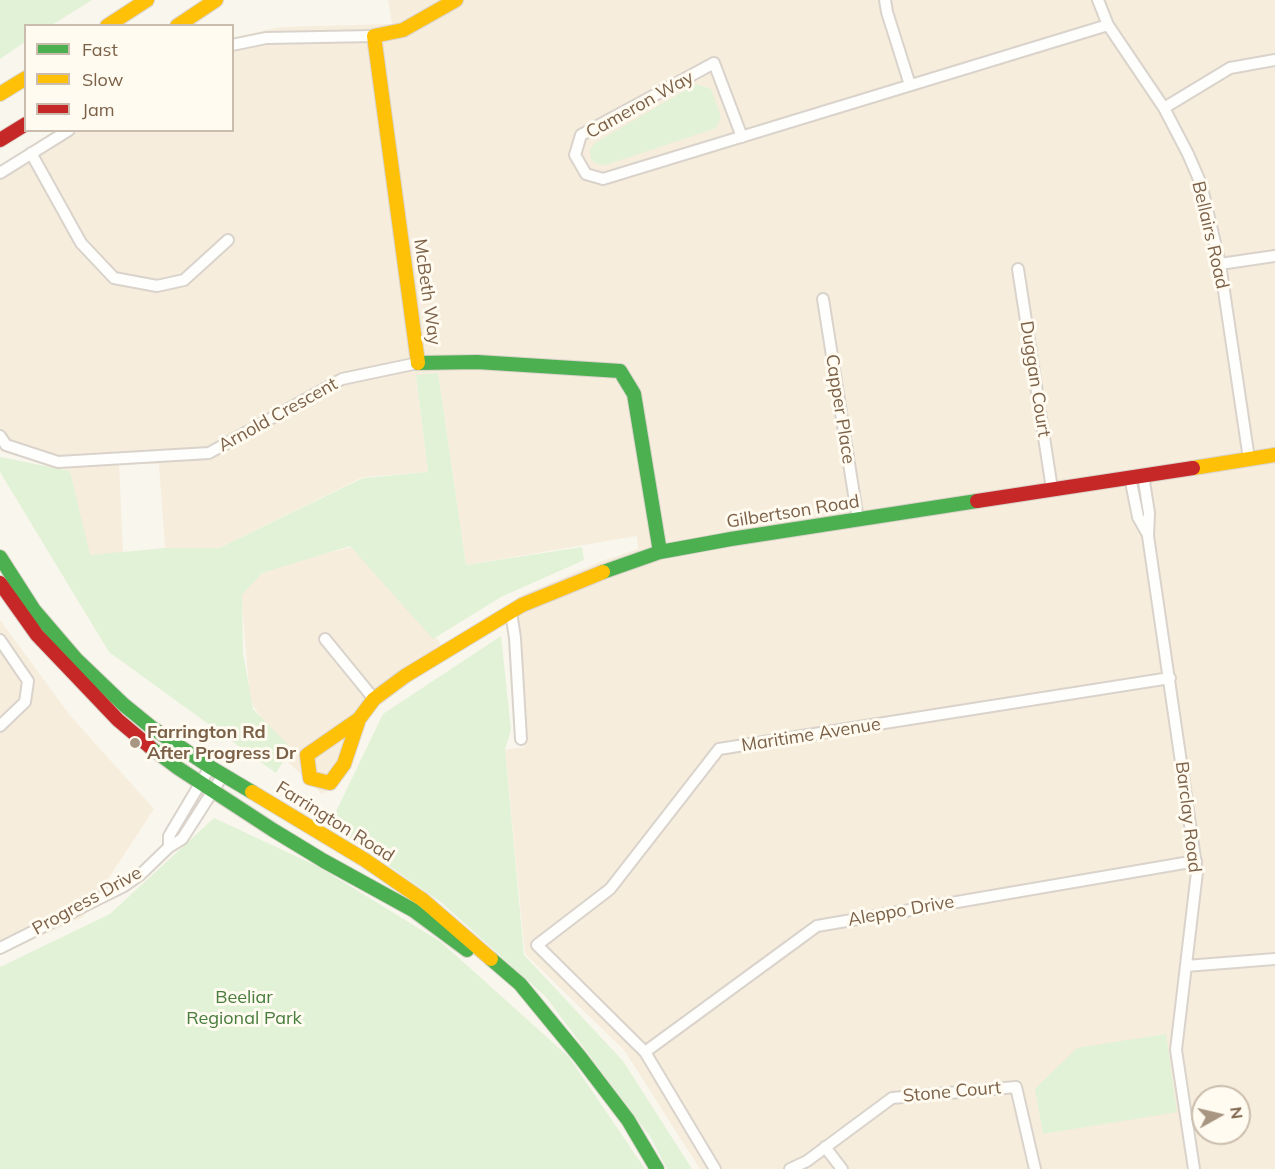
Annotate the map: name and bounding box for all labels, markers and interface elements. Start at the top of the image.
legend [24,24,234,132]
text: Fast [82,38,118,61]
street label: Cameron Way [582,67,698,143]
text: Slow [82,68,123,91]
text: Jam [82,98,115,121]
street label: Bellairs Road [1187,179,1233,291]
street label: McBeth Way [409,237,445,347]
street label: Duggan Court [1015,319,1055,439]
street label: Capper Place [821,353,859,465]
street label: Arnold Crescent [215,373,341,457]
street label: Gilbertson Road [725,491,861,533]
street label: Maritime Avenue [740,713,882,757]
place label: Farrington Rd After Progress Dr [147,722,296,764]
marker: Farrington Rd After Progress Dr [128,736,142,750]
street label: Barclay Road [1170,760,1206,874]
street label: Farrington Road [272,777,398,867]
street label: Progress Drive [29,862,145,940]
street label: Aleppo Drive [846,891,956,931]
park label: Beeliar Regional Park [186,987,302,1030]
street label: Stone Court [902,1077,1002,1107]
north arrow [1191,1085,1251,1145]
text: N [1226,1105,1248,1120]

